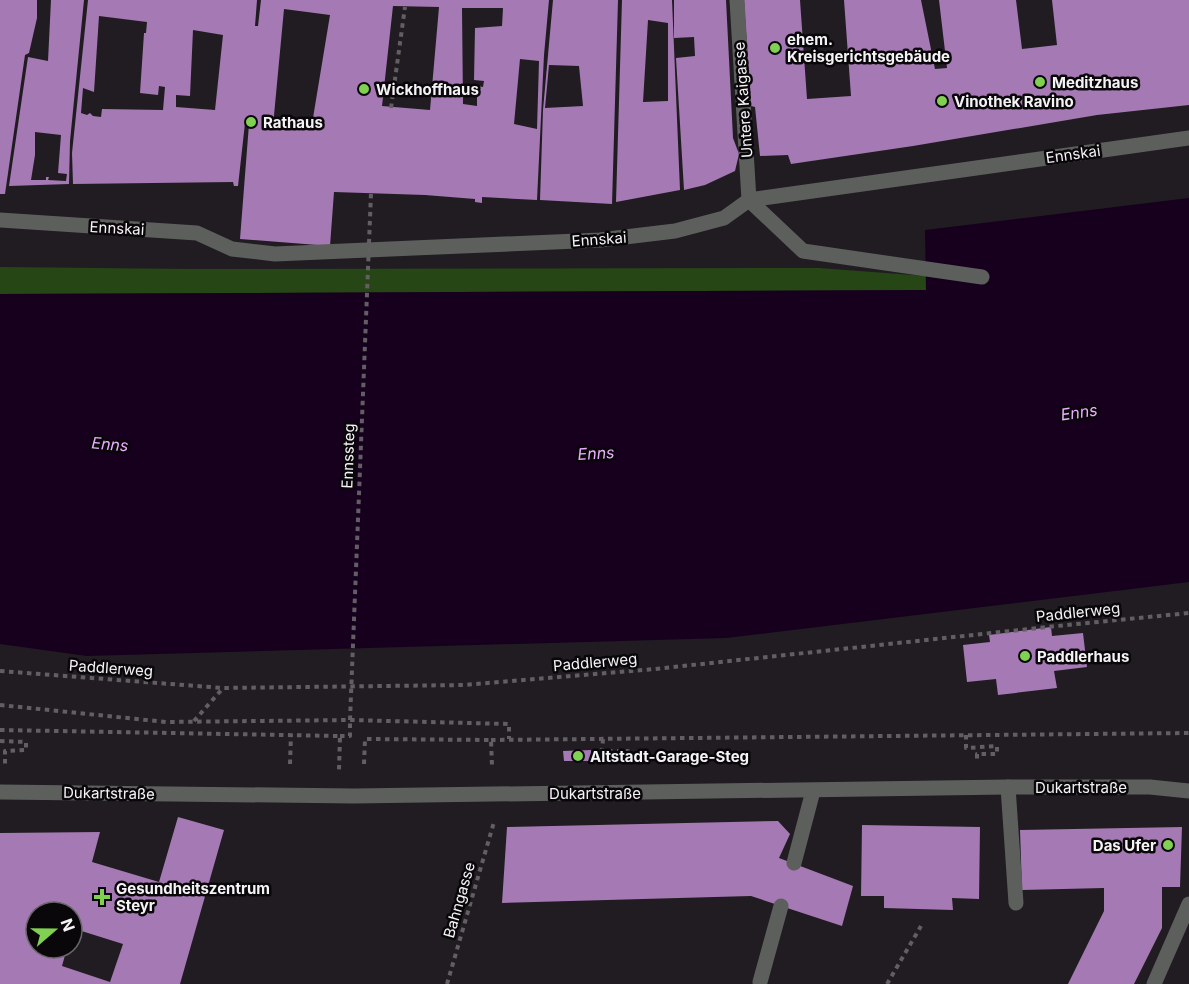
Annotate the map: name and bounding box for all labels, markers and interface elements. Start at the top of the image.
place label: ehem. Kreisgerichtsgebäude [787,30,950,66]
street label: Untere Kaigasse [729,41,757,159]
marker: ehem. Kreisgerichtsgebäude [768,41,782,55]
place label: Meditzhaus [1052,73,1138,92]
marker: Meditzhaus [1033,75,1047,89]
place label: Wickhoffhaus [376,80,479,99]
marker: Wickhoffhaus [357,82,371,96]
place label: Vinothek Ravino [954,92,1074,111]
marker: Vinothek Ravino [935,94,949,108]
place label: Rathaus [263,113,323,132]
marker: Rathaus [244,115,258,129]
street label: Ennskai [1044,141,1102,167]
street label: Ennskai [89,217,145,239]
street label: Ennskai [571,228,627,250]
water label: Enns [1059,400,1099,424]
street label: Ennssteg [337,423,359,489]
water label: Enns [91,432,129,456]
water label: Enns [577,442,615,464]
street label: Paddlerweg [1035,598,1121,626]
place label: Paddlerhaus [1037,647,1129,666]
street label: Paddlerweg [552,649,638,675]
marker: Paddlerhaus [1018,649,1032,663]
street label: Paddlerweg [68,656,154,680]
place label: Altstadt-Garage-Steg [590,747,749,766]
marker: Altstadt-Garage-Steg [571,749,585,763]
street label: Dukartstraße [1035,778,1127,797]
street label: Dukartstraße [63,783,155,803]
street label: Dukartstraße [549,784,641,803]
place label: Das Ufer [1093,836,1156,855]
marker: Das Ufer [1161,838,1175,852]
street label: Bahngasse [439,860,479,940]
place label: Gesundheitszentrum Steyr [116,879,270,915]
marker: Gesundheitszentrum Steyr [93,888,111,906]
north arrow [24,900,84,960]
text: N [57,916,80,934]

